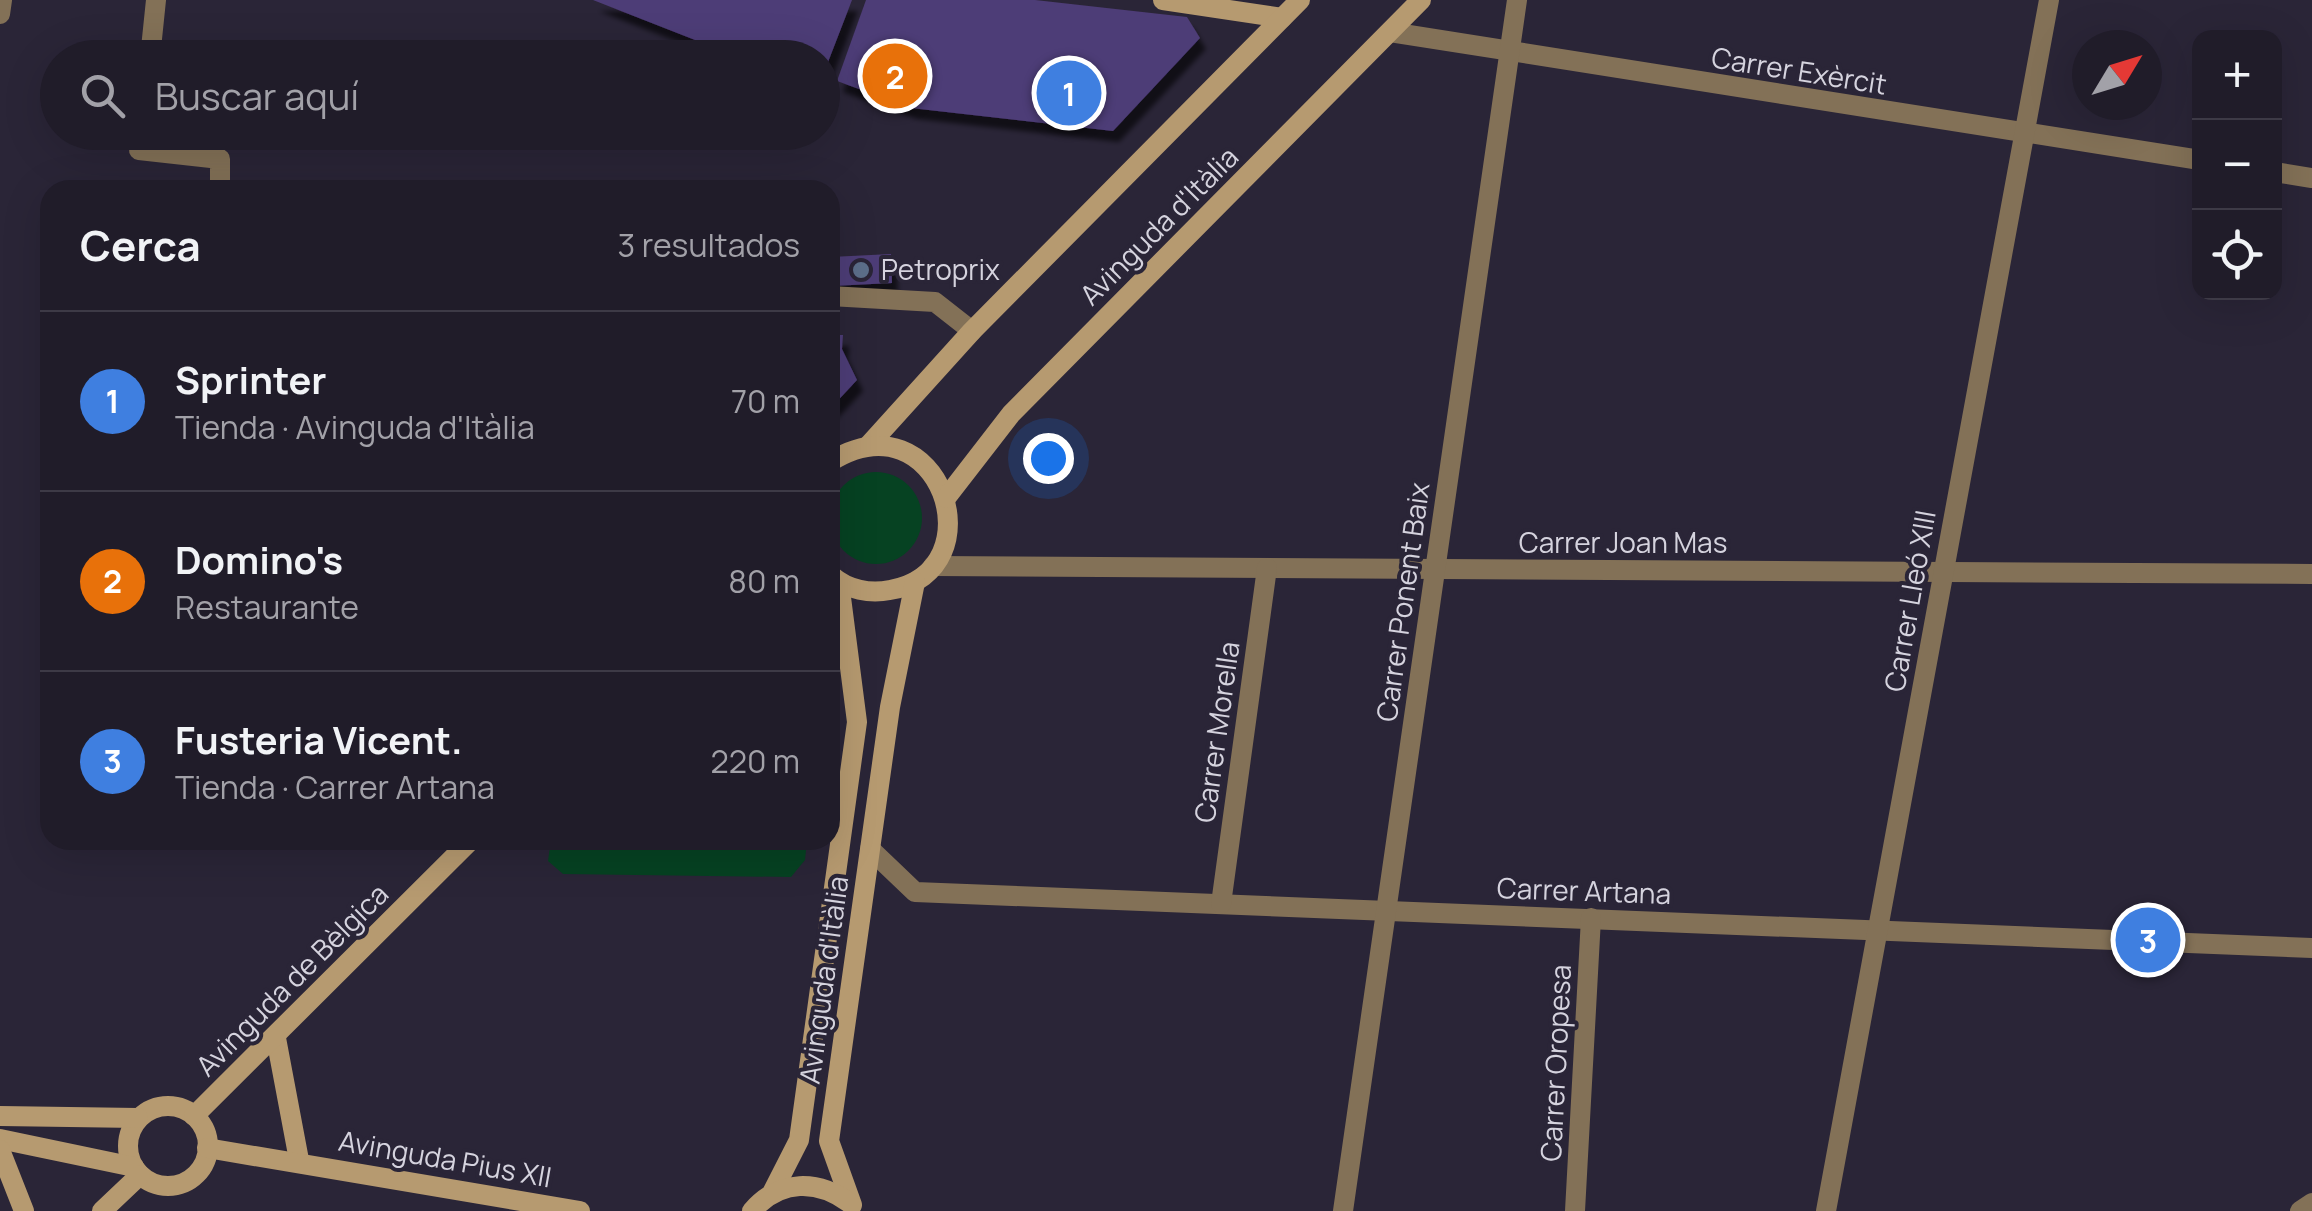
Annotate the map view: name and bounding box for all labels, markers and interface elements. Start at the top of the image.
north arrow [2072,30,2162,120]
map controls [2192,30,2282,300]
button: + [2192,30,2282,120]
street label: Carrer Exèrcit [1709,37,1889,103]
pin: 2 [862,38,928,114]
search box [40,40,840,150]
pin: 1 [1036,56,1102,130]
icon: search [75,68,130,123]
text: Buscar aquí [155,69,359,121]
button: − [2192,120,2282,210]
street label: Avinguda d'Itàlia [1071,138,1246,313]
button: locate [2192,210,2282,300]
text: Cerca [80,216,201,274]
text: 3 resultados [618,223,800,267]
place label: Petroprix [881,250,1000,288]
marker: Petroprix [850,259,872,281]
text: Sprinter [175,353,326,405]
text: 1 [105,379,120,423]
text: 70 m [731,379,800,423]
text: Tienda · Avinguda d'Itàlia [175,405,535,449]
your location [1023,433,1074,484]
street label: Carrer Ponent Baix [1366,480,1438,724]
street label: Carrer Lleó XIII [1874,507,1944,694]
street label: Carrer Joan Mas [1519,523,1727,561]
text: Domino's [175,533,343,585]
text: 2 [103,559,122,603]
text: 80 m [728,559,800,603]
text: Restaurante [175,585,359,629]
street label: Carrer Morella [1184,639,1248,825]
text: Fusteria Vicent. [175,713,462,765]
text: 3 [103,739,122,783]
text: 220 m [710,739,800,783]
text: Tienda · Carrer Artana [175,765,495,809]
street label: Carrer Artana [1496,868,1672,912]
street label: Avinguda d'Itàlia [790,874,856,1086]
street label: Avinguda de Bèlgica [187,875,396,1084]
pin: 3 [2116,902,2180,978]
street label: Carrer Oropesa [1531,963,1579,1163]
street label: Avinguda Pius XII [336,1121,555,1195]

